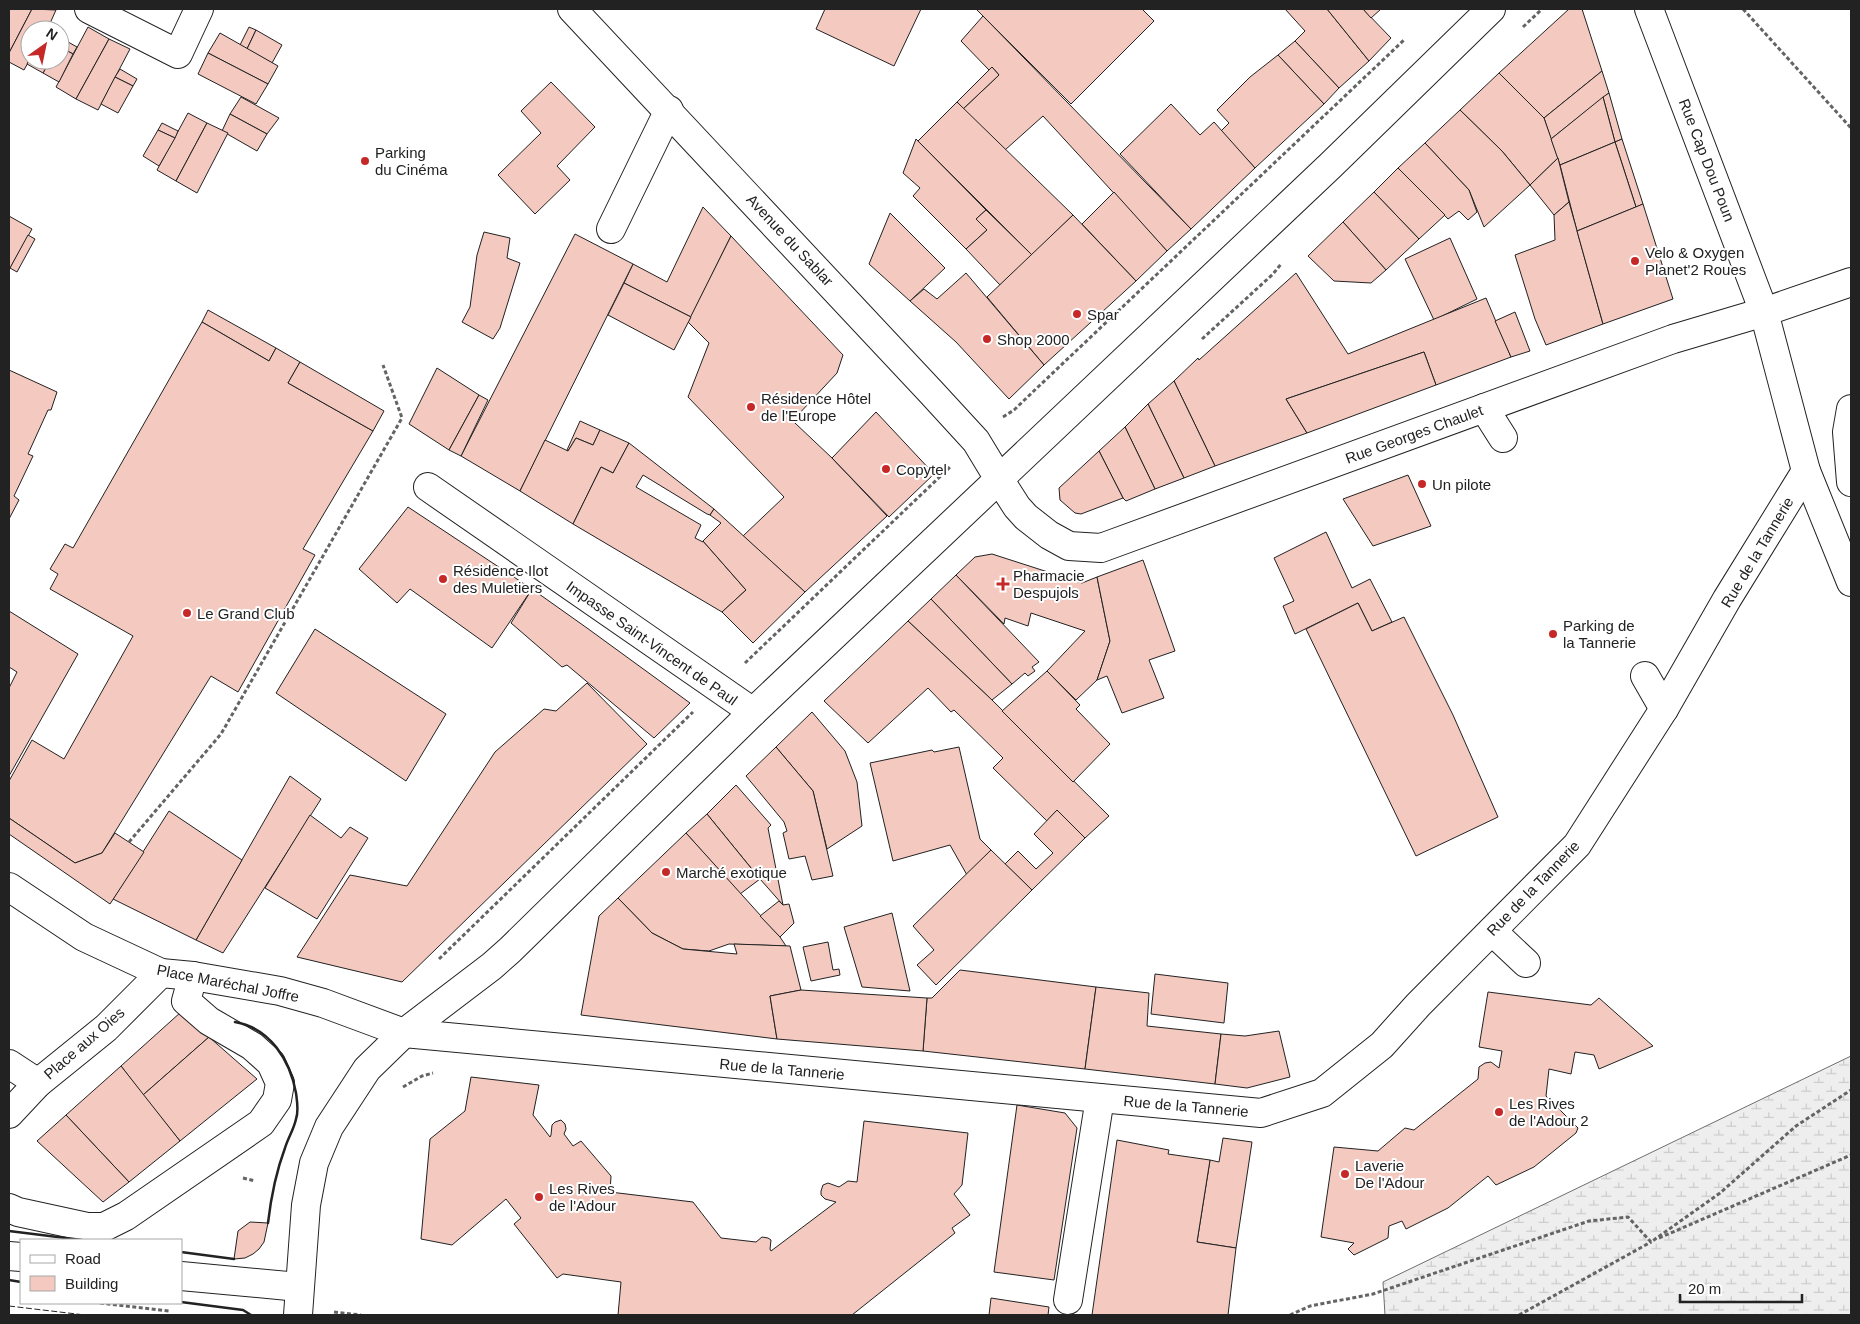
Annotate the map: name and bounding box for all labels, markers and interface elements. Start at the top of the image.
north arrow [20,20,70,70]
text: N [43,25,61,44]
street label: Rue Cap Dou Poun [1676,96,1738,224]
place label: Parking du Cinéma [375,144,448,178]
marker: Parking du Cinéma [359,155,371,167]
street label: Avenue du Sablar [743,191,837,289]
place label: Velo & Oxygen Planet'2 Roues [1645,244,1746,278]
marker: Velo & Oxygen Planet'2 Roues [1629,255,1641,267]
place label: Spar [1087,306,1119,323]
marker: Spar [1071,308,1083,320]
place label: Shop 2000 [997,331,1070,348]
marker: Shop 2000 [981,333,993,345]
place label: Résidence Hôtel de l'Europe [761,390,871,424]
marker: Résidence Hôtel de l'Europe [745,401,757,413]
street label: Rue Georges Chaulet [1343,401,1486,467]
place label: Copytel [896,461,947,478]
marker: Copytel [880,463,892,475]
place label: Un pilote [1432,476,1491,493]
marker: Un pilote [1416,478,1428,490]
street label: Rue de la Tannerie [1717,494,1797,610]
place label: Résidence Ilot des Muletiers [453,562,549,596]
place label: Pharmacie Despujols [1013,567,1085,601]
marker: Résidence Ilot des Muletiers [437,573,449,585]
street label: Impasse Saint-Vincent de Paul [563,577,741,709]
marker: Pharmacie Despujols [997,578,1009,590]
place label: Le Grand Club [197,605,295,622]
marker: Le Grand Club [181,607,193,619]
place label: Parking de la Tannerie [1563,617,1636,651]
marker: Parking de la Tannerie [1547,628,1559,640]
street label: Rue de la Tannerie [1483,837,1583,939]
place label: Marché exotique [676,864,787,881]
marker: Marché exotique [660,866,672,878]
street label: Place Maréchal Joffre [155,961,301,1005]
street label: Place aux Oies [40,1003,128,1083]
street label: Rue de la Tannerie [719,1055,845,1083]
street label: Rue de la Tannerie [1123,1092,1249,1120]
place label: Les Rives de l'Adour 2 [1509,1095,1589,1129]
marker: Les Rives de l'Adour 2 [1493,1106,1505,1118]
place label: Laverie De l'Adour [1355,1157,1425,1191]
marker: Laverie De l'Adour [1339,1168,1351,1180]
place label: Les Rives de l'Adour [549,1180,616,1214]
marker: Les Rives de l'Adour [533,1191,545,1203]
legend [20,1239,182,1304]
text: Road [65,1250,101,1267]
scale bar [1680,1272,1802,1304]
text: Building [65,1275,118,1292]
text: 20 m [1688,1280,1721,1297]

